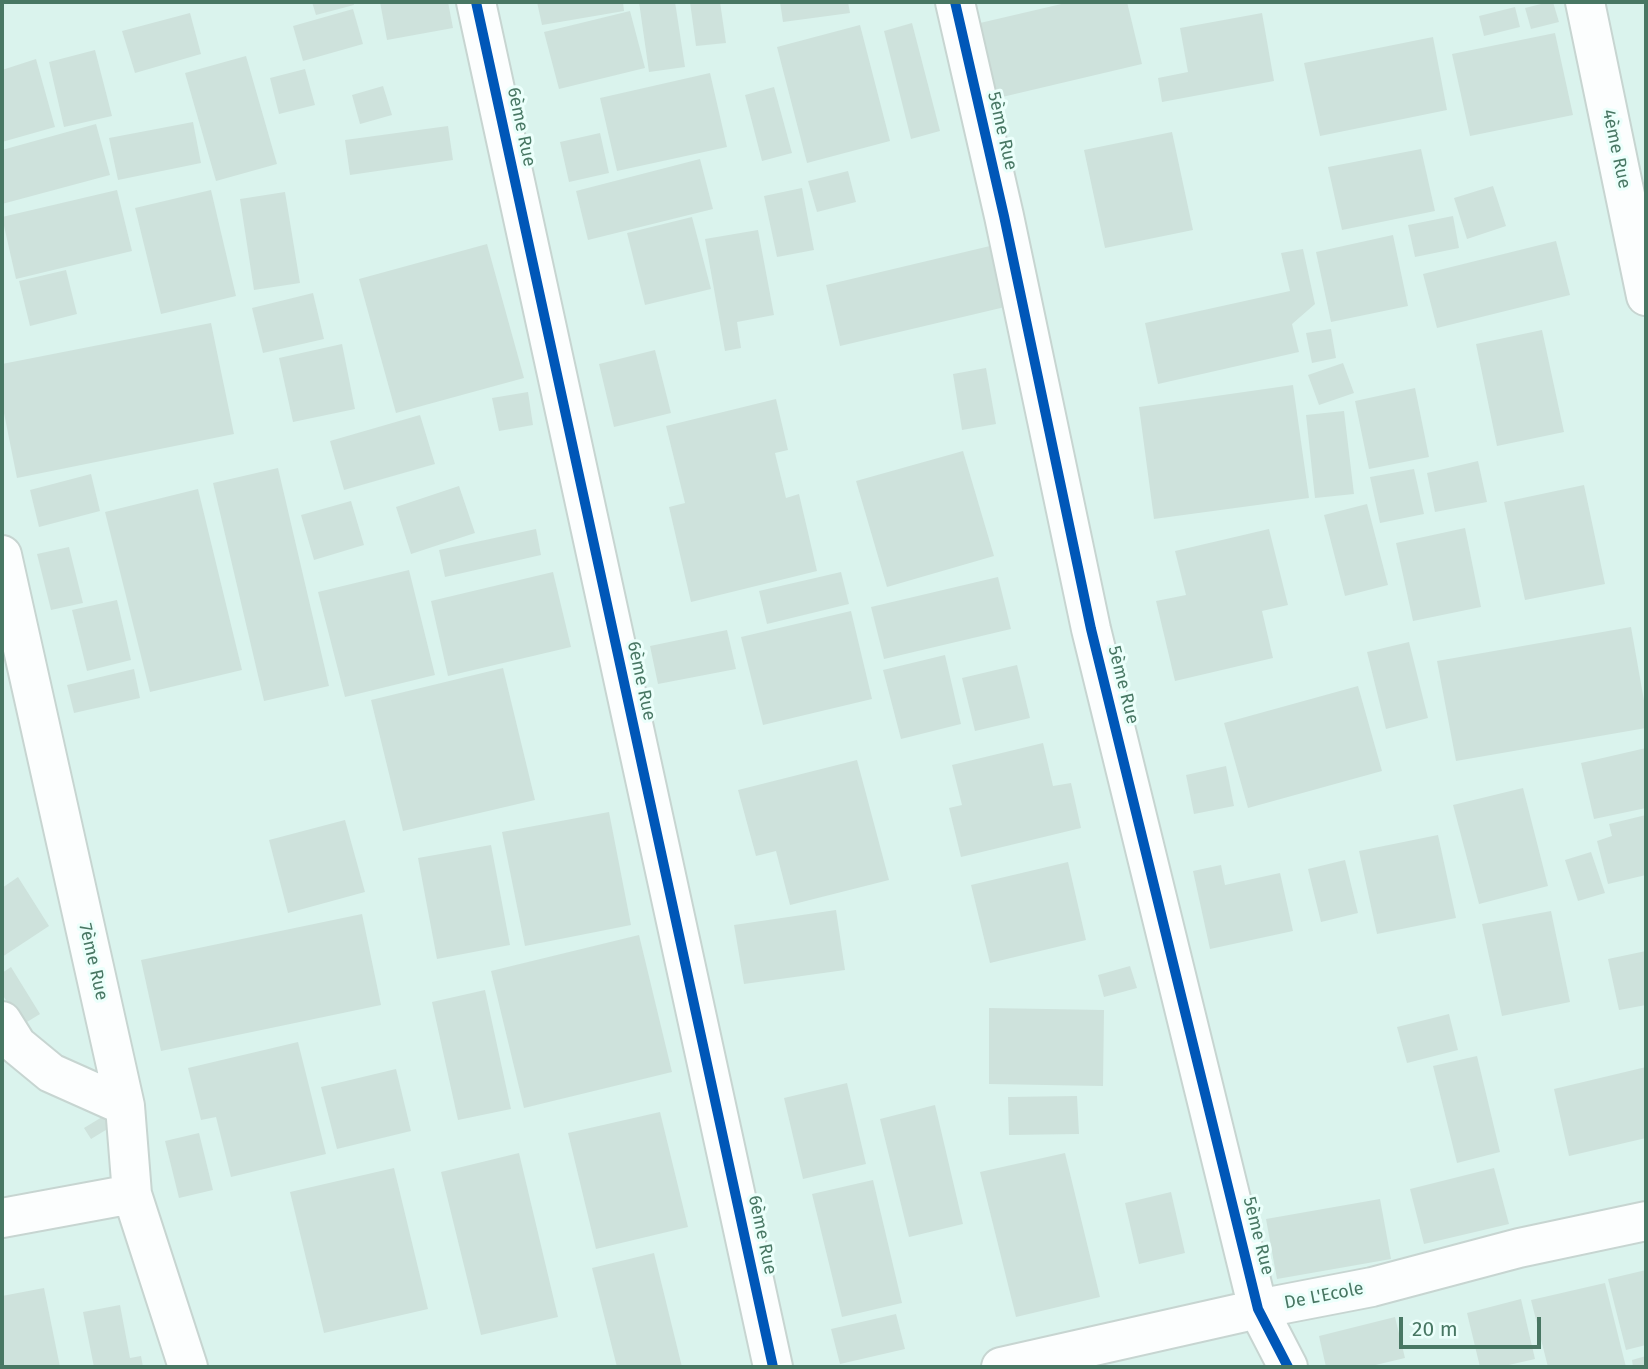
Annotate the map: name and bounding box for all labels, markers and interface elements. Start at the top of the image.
street label: 6ème Rue [502,85,540,169]
street label: 5ème Rue [982,90,1022,172]
street label: 4ème Rue [1597,107,1635,191]
street label: 6ème Rue [622,639,660,723]
street label: 5ème Rue [1103,644,1143,726]
street label: 7ème Rue [74,921,112,1003]
street label: 6ème Rue [743,1193,781,1277]
street label: 5ème Rue [1238,1195,1278,1277]
street label: De L'Ecole [1283,1278,1365,1314]
scale bar [1403,1302,1545,1346]
text: 20 m [1412,1316,1458,1342]

